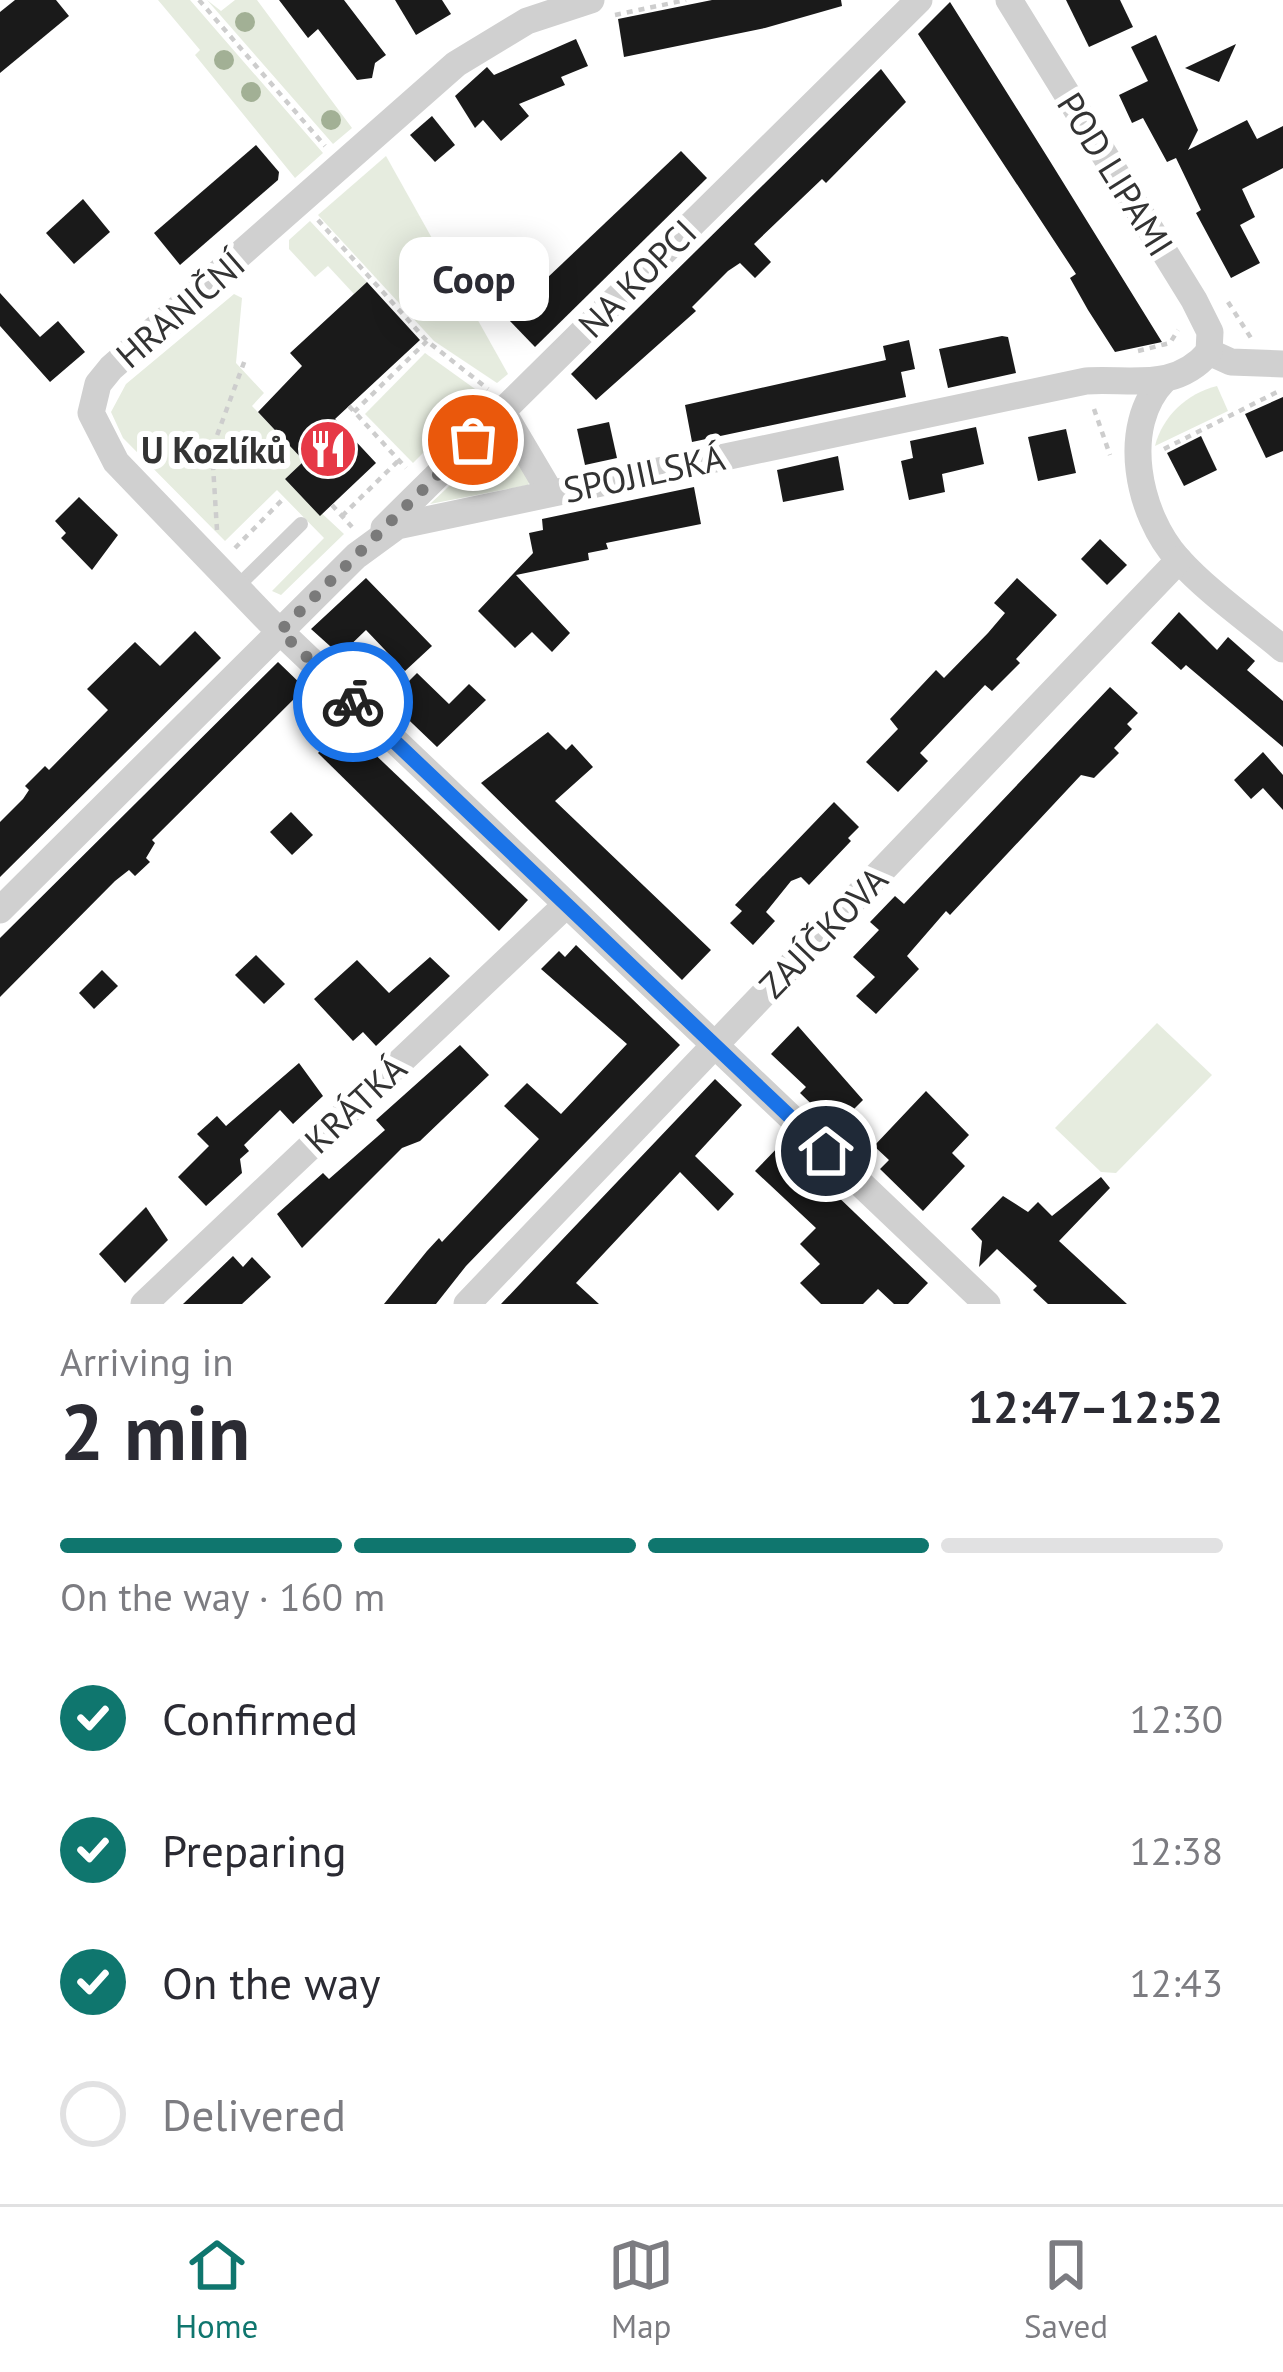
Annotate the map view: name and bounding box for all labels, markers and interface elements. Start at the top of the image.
street label: POD LIPAMI [1047,83,1185,265]
street label: NA KOPCI [568,209,706,347]
callout: Coop [398,236,548,320]
street label: HRANIČNÍ [106,240,255,378]
text: Coop [432,253,516,304]
pin [422,389,524,491]
icon: bag [440,407,506,473]
restaurant icon: U Kozlíků [297,418,359,480]
place label: U Kozlíků [141,426,286,473]
street label: SPOJILSKÁ [559,433,729,513]
courier [293,642,413,762]
icon: bike [320,669,386,735]
street label: ZAJÍČKOVA [749,856,897,1008]
street label: KRÁTKÁ [294,1045,416,1163]
pin [775,1100,877,1202]
icon: home [793,1118,859,1184]
text: Arriving in [60,1336,234,1387]
text: 12:47–12:52 [968,1377,1223,1435]
text: 2 min [60,1381,250,1482]
text: On the way · 160 m [60,1571,385,1622]
icon: check [60,1685,126,1751]
text: Confirmed [162,1689,358,1747]
text: 12:30 [1129,1693,1223,1744]
icon: check [60,1817,126,1883]
text: Preparing [162,1821,347,1879]
text: 12:38 [1129,1825,1223,1876]
icon: check [60,1949,126,2015]
text: On the way [162,1953,381,2011]
text: 12:43 [1129,1957,1223,2008]
text: Delivered [162,2085,346,2143]
tab: Home [175,2232,258,2347]
tab: Map [608,2232,674,2347]
tab: Saved [1024,2232,1108,2347]

